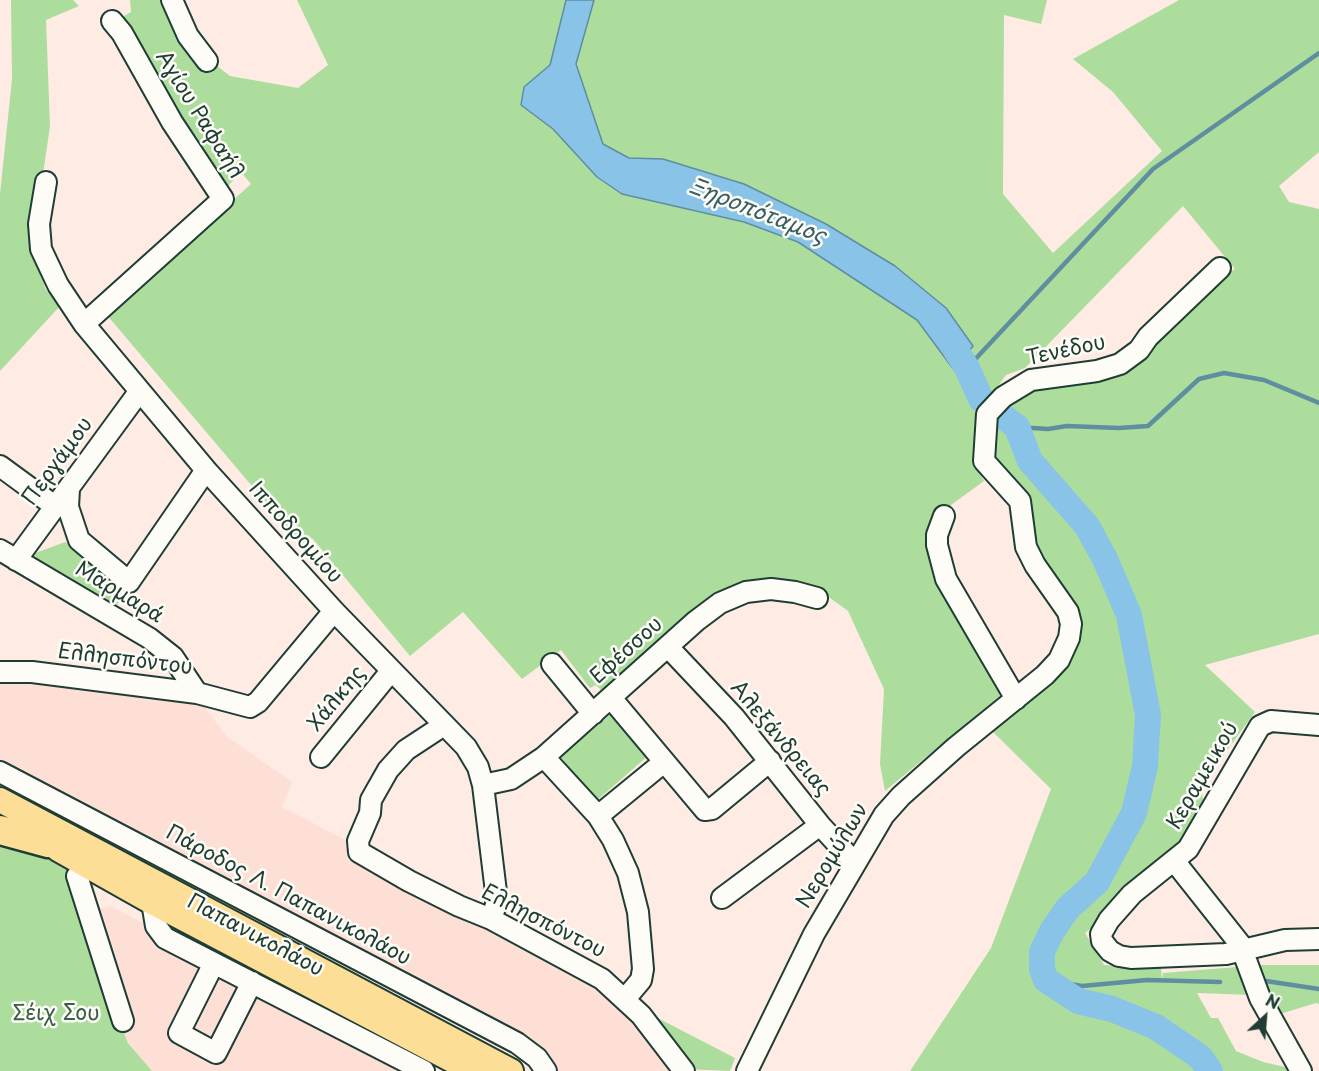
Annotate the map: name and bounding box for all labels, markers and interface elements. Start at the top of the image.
street label: Αγίου Ραφαήλ [150,47,248,183]
water label: Ξηροπόταμος [685,174,829,250]
street label: Τενέδου [1024,330,1108,372]
street label: Περγάμου [17,413,99,511]
street label: Ιπποδρομίου [243,477,347,589]
street label: Μαρμαρά [70,557,168,629]
street label: Εφέσσου [586,612,668,690]
street label: Ελλησπόντου [56,639,194,681]
street label: Χάλκης [303,661,371,737]
street label: Αλεξάνδρειας [725,676,835,802]
street label: Κεραμεικού [1162,718,1244,834]
street label: Νερομύλων [792,799,874,913]
street label: Πάροδος Λ. Παπανικολάου [161,821,415,971]
street label: Ελλησπόντου [477,880,609,964]
street label: Παπανικολάου [182,889,328,983]
north arrow [1235,987,1295,1047]
text: N [1262,987,1284,1014]
park label: Σέιχ Σου [13,1001,99,1027]

